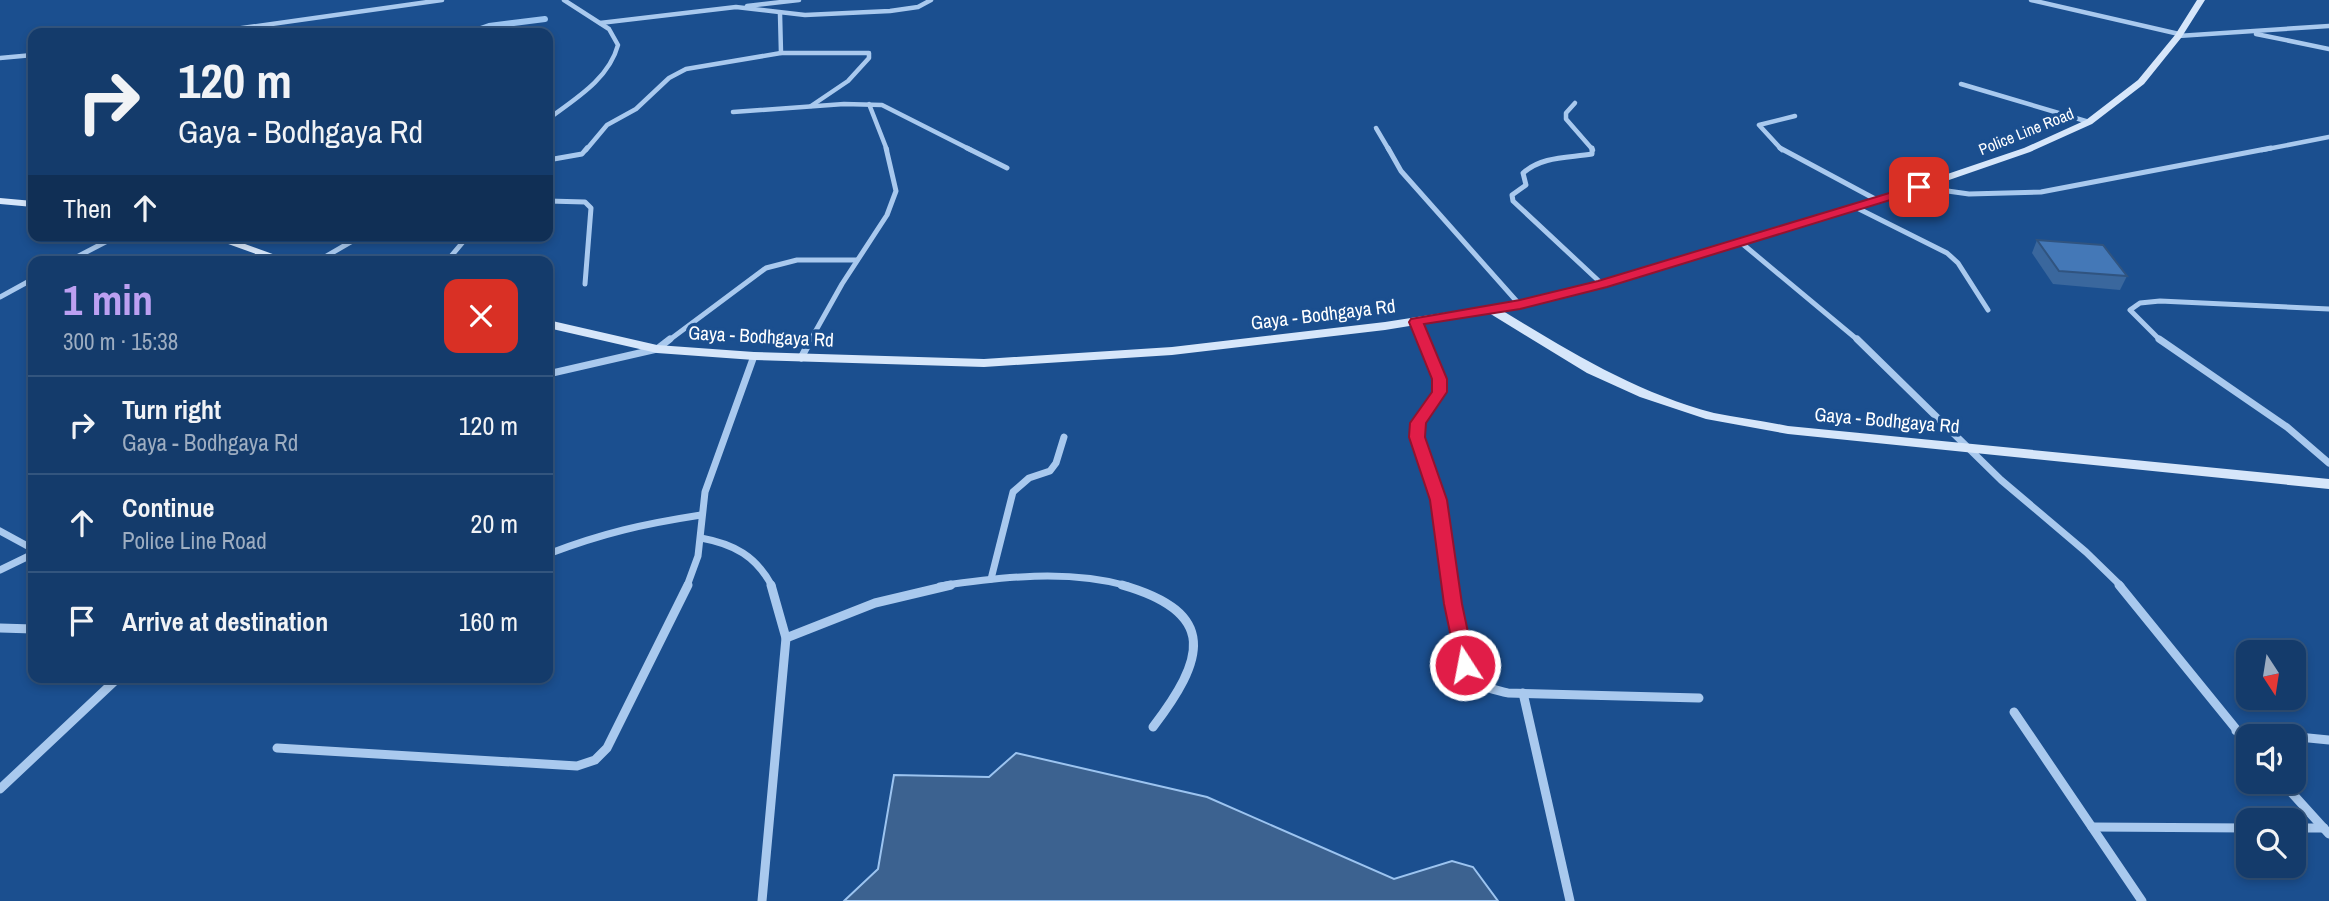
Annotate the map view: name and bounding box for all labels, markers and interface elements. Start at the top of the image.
text: 120 m [178,47,292,113]
icon: right [63,56,154,147]
street label: Police Line Road [1975,102,2077,160]
text: Gaya - Bodhgaya Rd [178,110,423,153]
pin [1889,157,1949,217]
icon: arrive [1900,168,1938,206]
icon: ahead [126,189,164,227]
text: Then [63,191,112,226]
text: 1 min [63,272,153,328]
button: close [444,279,518,353]
street label: Gaya - Bodhgaya Rd [1249,292,1397,336]
street label: Gaya - Bodhgaya Rd [688,319,834,353]
text: 300 m · 15:38 [63,326,178,357]
text: Turn right [122,392,221,427]
street label: Gaya - Bodhgaya Rd [1813,401,1961,439]
icon: right [63,406,101,444]
text: 120 m [459,408,518,443]
text: Gaya - Bodhgaya Rd [122,427,298,458]
text: Continue [122,490,214,525]
icon: ahead [63,504,101,542]
text: 20 m [471,506,518,541]
text: Police Line Road [122,525,267,556]
icon: arrive [63,602,101,640]
text: Arrive at destination [122,604,328,639]
text: 160 m [459,604,518,639]
position arrow [1428,628,1502,702]
north arrow [2236,640,2306,710]
map controls [2236,640,2306,878]
button: sound [2236,724,2306,794]
button: search [2236,808,2306,878]

